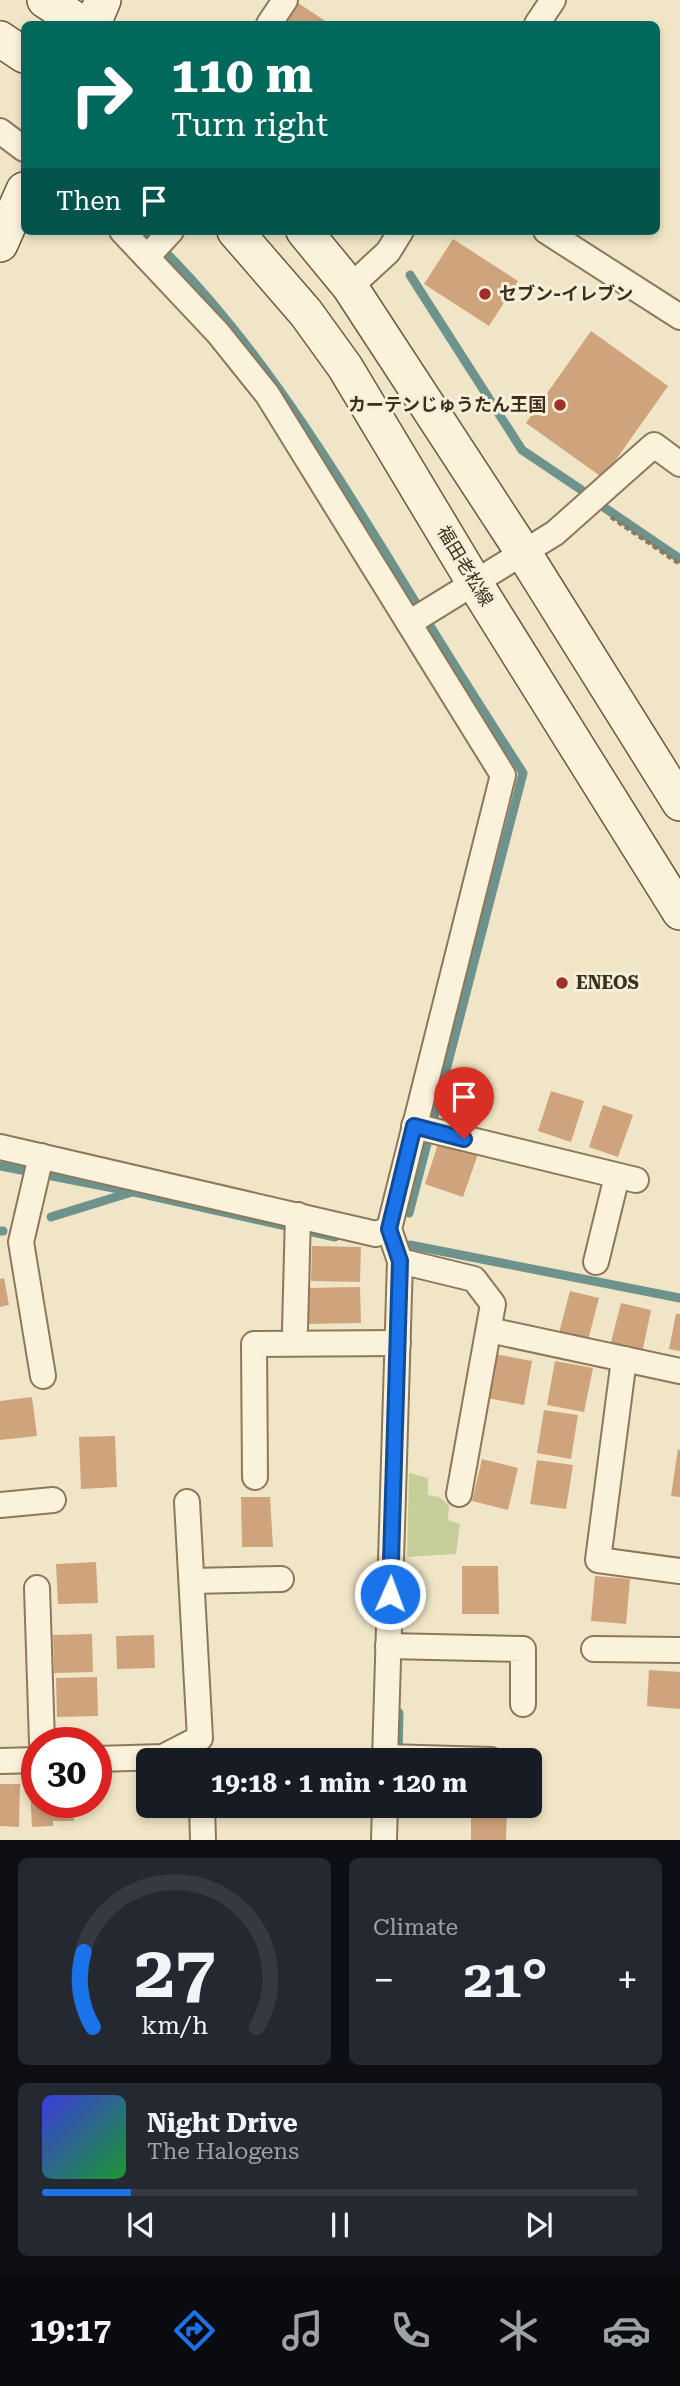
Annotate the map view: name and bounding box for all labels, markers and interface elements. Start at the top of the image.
text: 110 m [171,47,313,104]
icon: right [56,49,147,140]
text: Turn right [171,106,328,144]
icon: arrive [135,182,173,220]
text: Then [56,186,121,216]
place label: セブン-イレブン [499,283,633,304]
marker: セブン-イレブン [477,286,493,302]
place label: カーテンじゅうたん王国 [348,394,546,415]
marker: カーテンじゅうたん王国 [552,397,568,413]
street label: 福田老松線 [433,522,498,610]
place label: ENEOS [576,972,639,993]
marker: ENEOS [554,975,570,991]
pin [434,1067,494,1139]
icon: arrive [445,1078,483,1116]
position arrow [353,1557,427,1631]
speed limit sign: 30 [21,1727,112,1818]
text: 19:18 · 1 min · 120 m [211,1768,467,1798]
text: Climate [373,1914,458,1941]
text: 27 [134,1931,215,2016]
text: 21° [463,1949,548,2010]
text: − [373,1958,394,2002]
text: + [617,1958,638,2002]
text: km/h [141,2011,208,2040]
text: Night Drive [147,2108,298,2138]
text: The Halogens [147,2138,299,2165]
icon: previous [122,2206,160,2244]
icon: pause [321,2206,359,2244]
icon: next [520,2206,558,2244]
icon: directions [170,2306,219,2355]
icon: music [278,2306,327,2355]
icon: phone [386,2306,435,2355]
icon: climate [494,2306,543,2355]
icon: car [602,2306,651,2355]
text: 19:17 [29,2311,111,2349]

